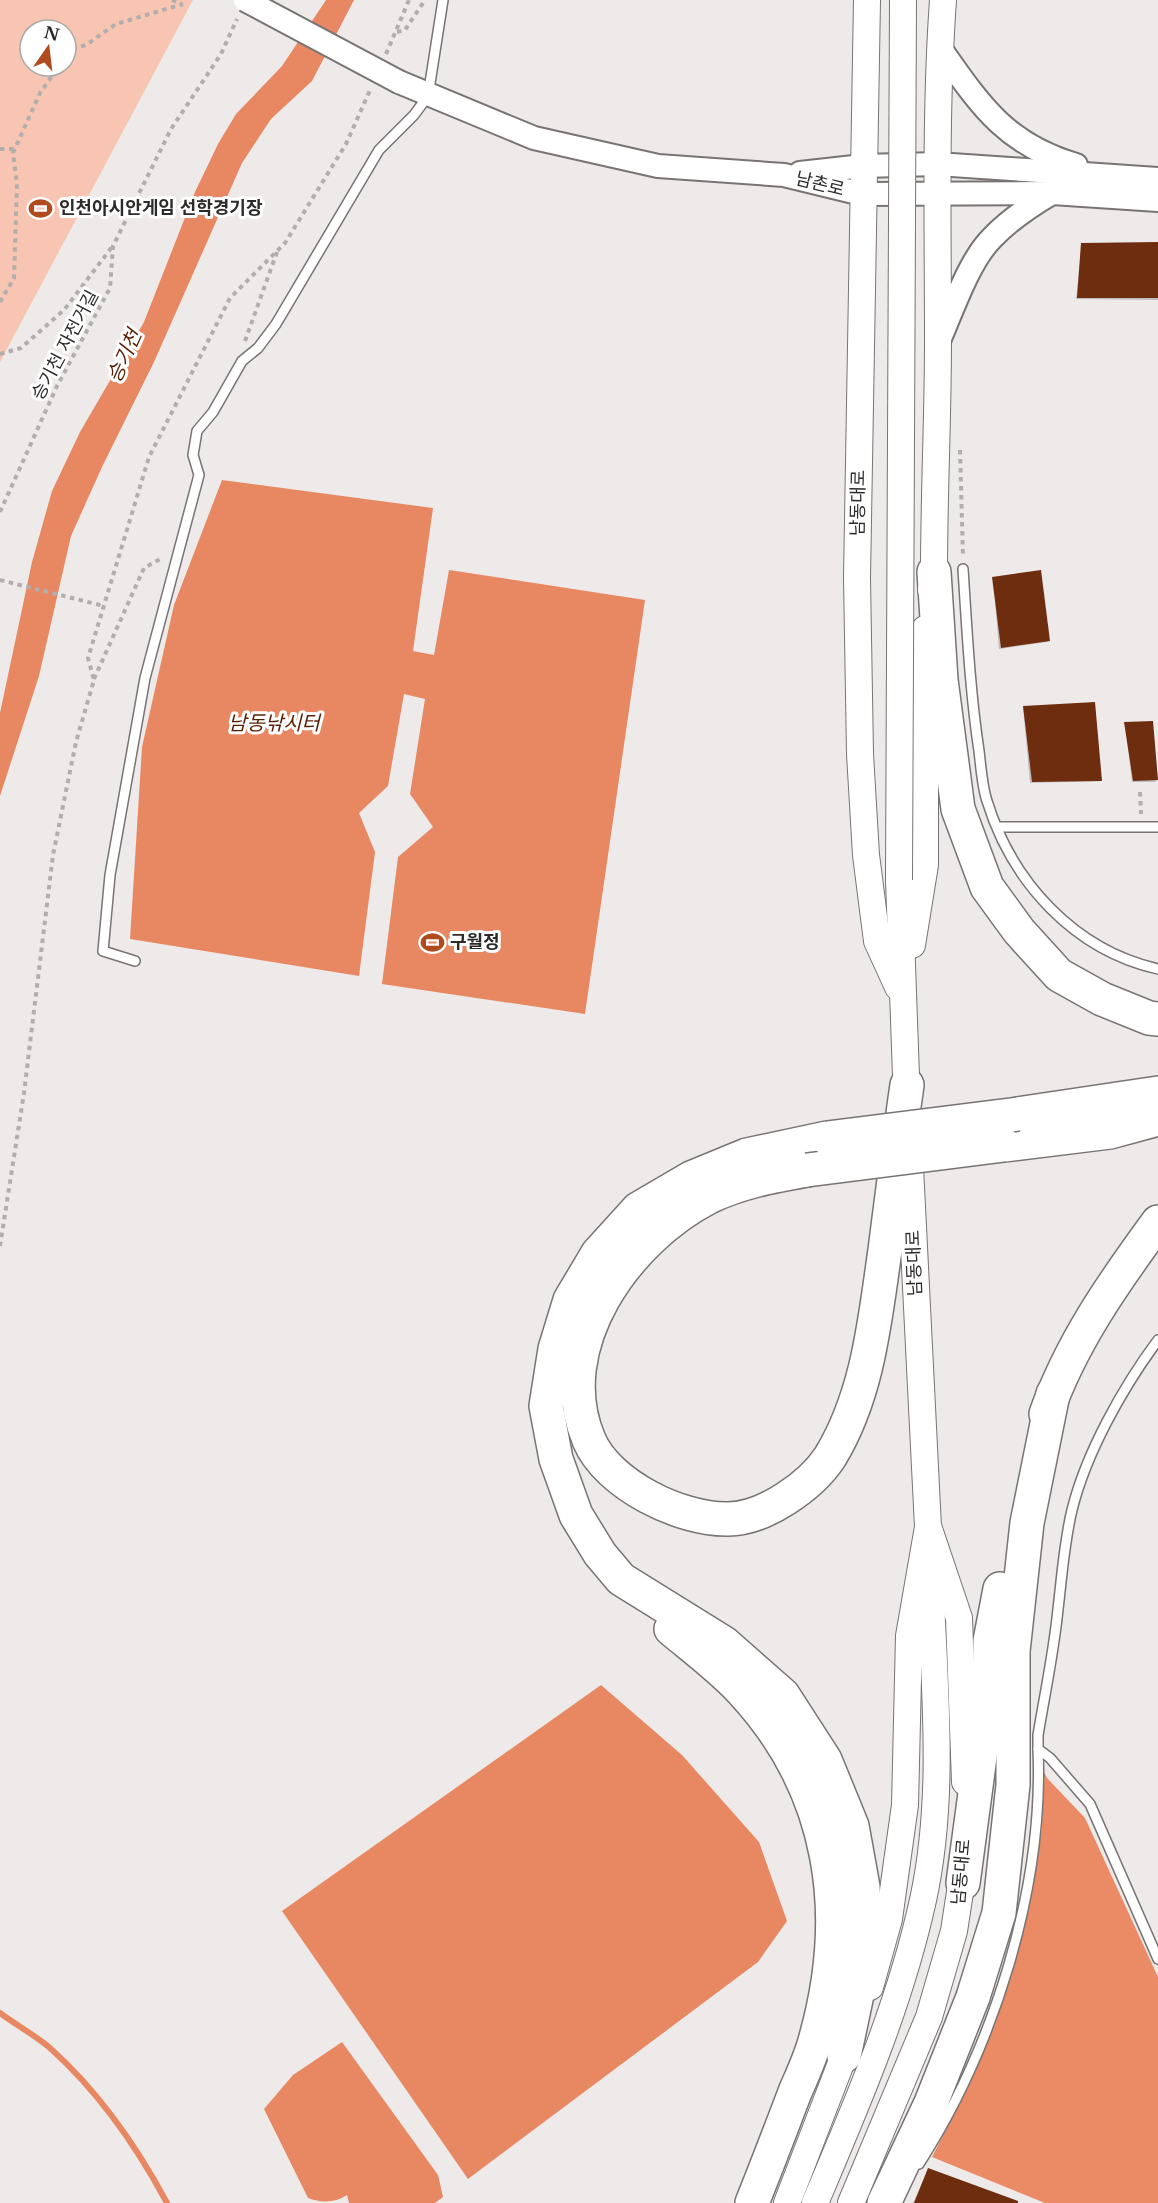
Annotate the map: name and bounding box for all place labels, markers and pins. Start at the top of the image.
sports icon: 인천아시안게임 선학경기장 [28,195,54,221]
place label: 인천아시안게임 선학경기장 [59,197,263,219]
sports icon: 구월정 [419,929,445,955]
place label: 구월정 [450,931,500,953]

